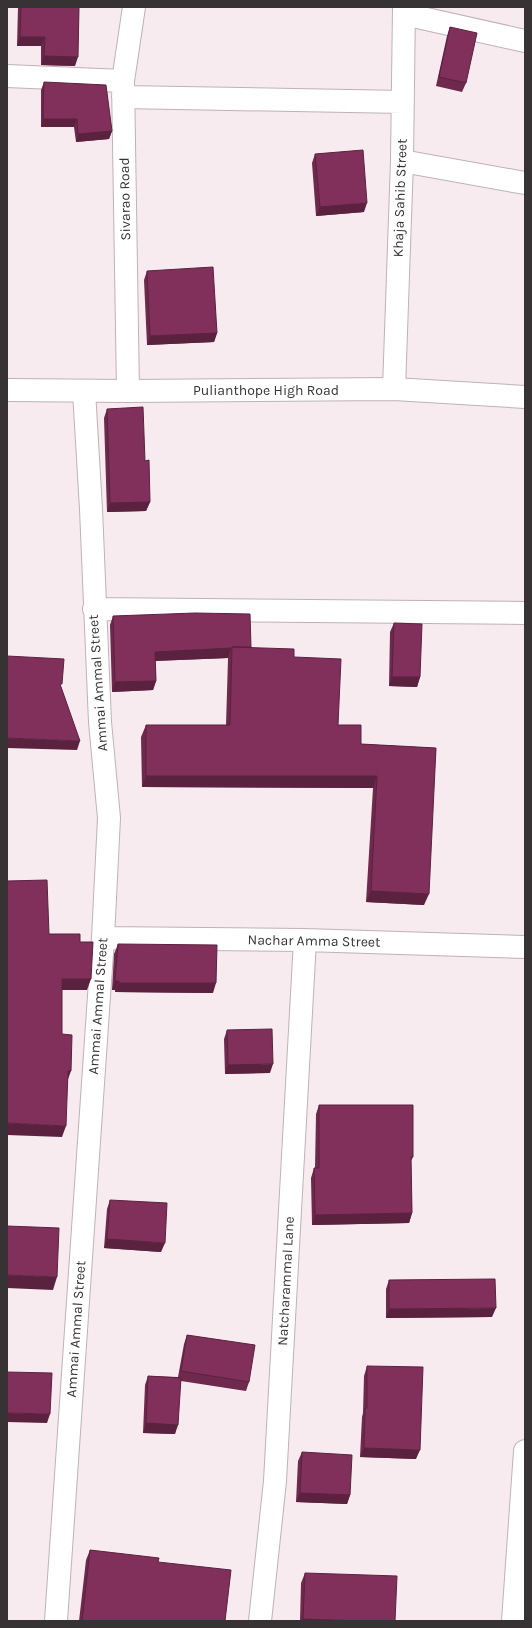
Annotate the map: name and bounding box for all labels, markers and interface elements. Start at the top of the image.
street label: Khaja Sahib Street [389,138,411,258]
street label: Sivarao Road [116,157,134,241]
street label: Pulianthope High Road [193,382,339,399]
street label: Ammai Ammal Street [85,614,111,752]
street label: Nachar Amma Street [247,931,381,951]
street label: Ammai Ammal Street [85,937,111,1075]
street label: Natcharammal Lane [274,1216,298,1346]
street label: Ammai Ammal Street [63,1260,89,1398]

